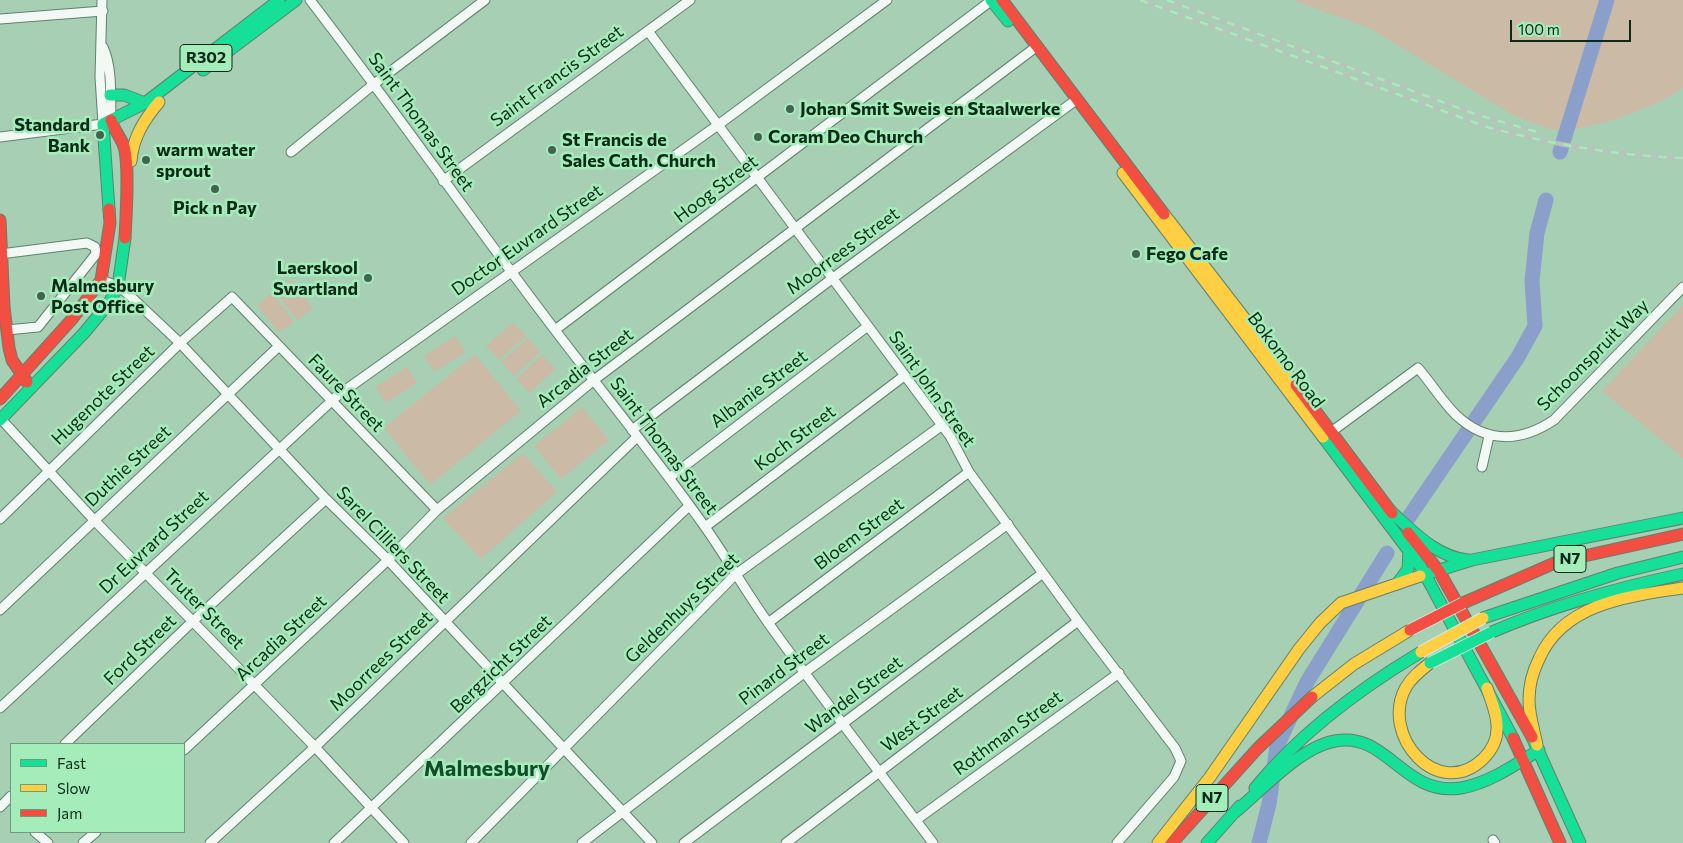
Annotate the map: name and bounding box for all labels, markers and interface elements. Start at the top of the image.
scale bar [1513,10,1634,42]
text: 100 m [1518,20,1560,38]
street label: Saint Francis Street [487,21,627,131]
road number: R302 [180,44,232,72]
street label: Saint Thomas Street [363,49,479,195]
place label: Johan Smit Sweis en Staalwerke [800,98,1060,120]
marker: Johan Smit Sweis en Staalwerke [784,103,796,115]
place label: Standard Bank [14,114,90,156]
place label: Coram Deo Church [768,126,923,148]
marker: Standard Bank [94,129,106,141]
place label: St Francis de Sales Cath. Church [562,129,716,172]
marker: Coram Deo Church [752,131,764,143]
place label: warm water sprout [156,139,256,182]
marker: St Francis de Sales Cath. Church [546,144,558,156]
street label: Hoog Street [670,151,762,227]
marker: warm water sprout [140,154,152,166]
street label: Doctor Euvrard Street [447,180,607,300]
marker: Pick n Pay [209,183,221,195]
place label: Pick n Pay [173,197,257,219]
street label: Moorrees Street [782,203,904,299]
place label: Fego Cafe [1146,243,1228,265]
marker: Fego Cafe [1130,248,1142,260]
place label: Laerskool Swartland [273,257,358,300]
marker: Laerskool Swartland [362,272,374,284]
place label: Malmesbury Post Office [51,275,154,318]
marker: Malmesbury Post Office [35,290,47,302]
street label: Schoonspruit Way [1533,295,1653,415]
street label: Bokomo Road [1243,308,1329,412]
street label: Arcadia Street [532,324,638,412]
street label: Saint John Street [884,327,980,451]
street label: Hugenote Street [47,340,159,450]
street label: Albanie Street [706,346,812,432]
street label: Faure Street [303,349,389,437]
street label: Saint Thomas Street [605,373,723,519]
street label: Koch Street [750,401,840,475]
street label: Duthie Street [81,421,175,511]
street label: Sarel Cilliers Street [332,482,454,608]
street label: Dr Euvrard Street [95,486,213,598]
street label: Bloem Street [810,493,908,575]
road number: N7 [1554,546,1586,572]
street label: Geldenhuys Street [621,548,743,668]
street label: Truter Street [159,564,249,654]
street label: Arcadia Street [231,590,331,686]
street label: Moorrees Street [325,607,437,715]
street label: Ford Street [99,610,181,690]
street label: Bergzicht Street [446,610,556,718]
street label: Pinard Street [735,628,833,710]
street label: Wandel Street [801,651,907,739]
street label: West Street [877,681,967,757]
street label: Rothman Street [949,686,1067,780]
legend [10,743,185,833]
text: Fast [57,754,86,772]
district label: Malmesbury [424,756,550,782]
text: Slow [57,779,90,797]
road number: N7 [1196,784,1228,811]
text: Jam [57,804,82,822]

